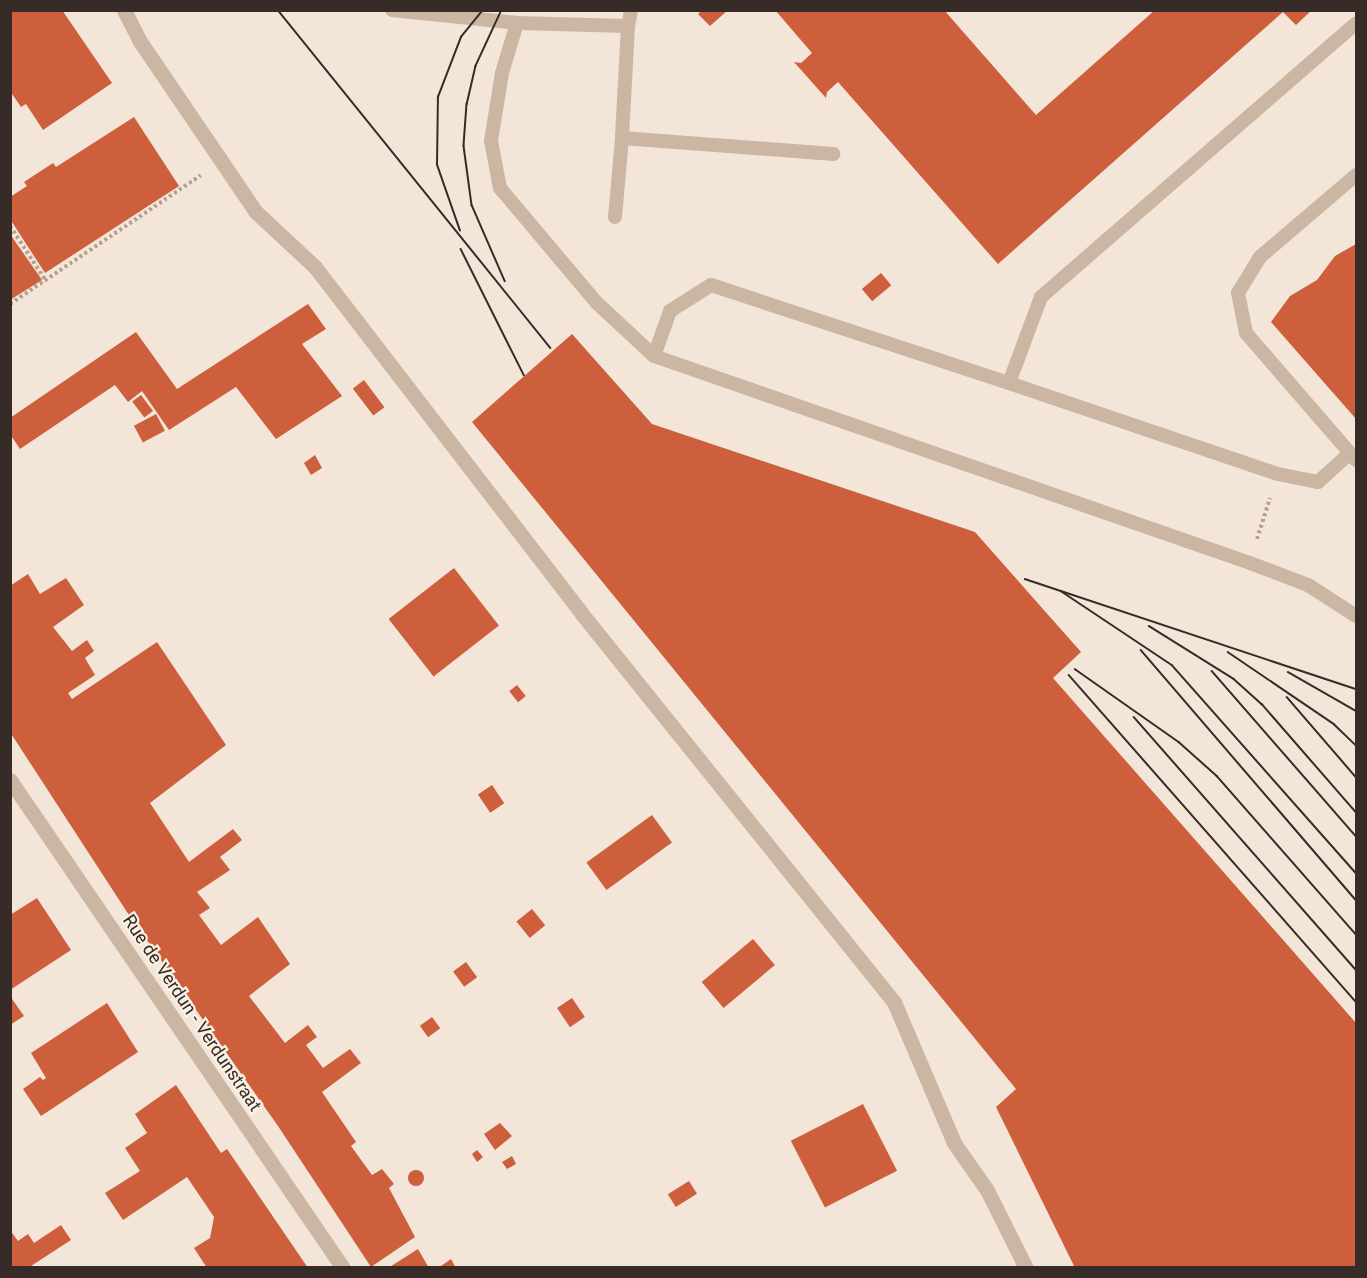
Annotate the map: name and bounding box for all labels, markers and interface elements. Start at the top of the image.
street label: Rue de Verdun - Verdunstraat [118,911,266,1115]

